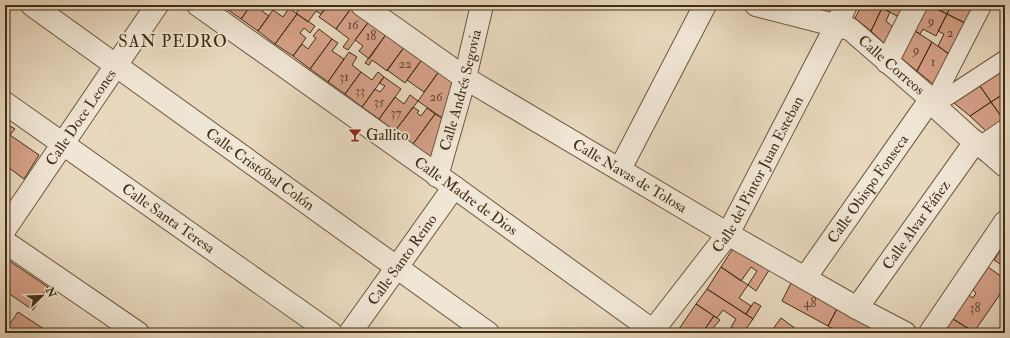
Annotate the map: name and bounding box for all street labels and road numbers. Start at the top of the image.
street label: Calle Andrés Segovia [435,27,486,153]
street label: Calle Correos [854,31,929,99]
street label: Calle Doce Leones [41,65,120,169]
street label: Calle del Pintor Juan Esteban [708,93,808,256]
street label: Calle Cristóbal Colón [202,124,318,215]
street label: Calle Obispo Fonseca [823,130,913,247]
street label: Calle Navas de Tolosa [569,135,691,217]
street label: Calle Madre de Dios [411,152,521,239]
street label: Calle Alvar Fáñez [878,176,954,273]
street label: Calle Santa Teresa [118,179,219,258]
street label: Calle Santo Reino [363,210,441,309]

